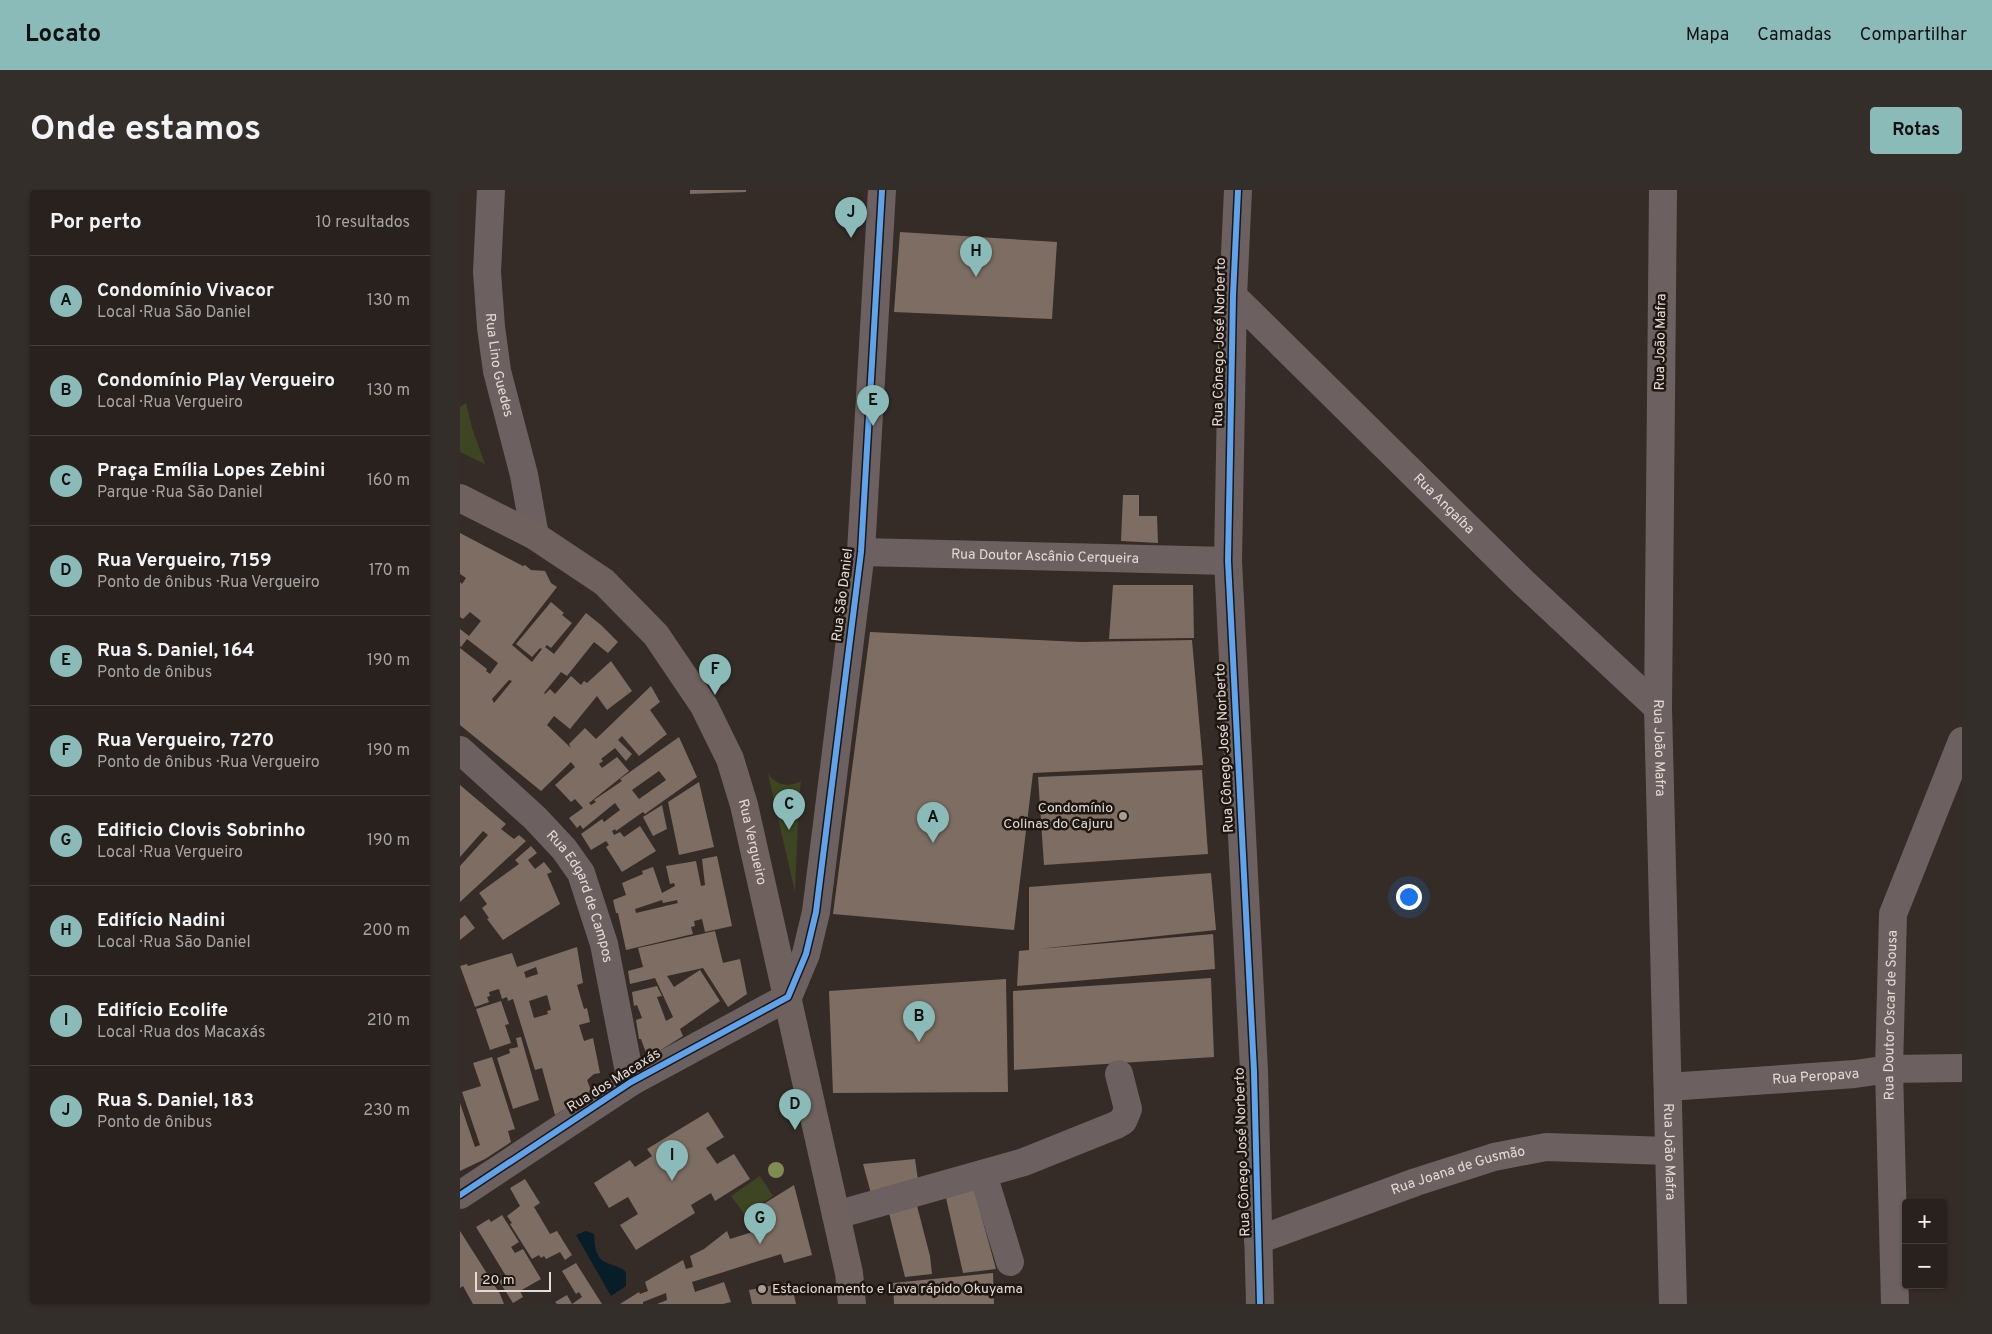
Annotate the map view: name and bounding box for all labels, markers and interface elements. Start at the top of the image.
text: Locato [25,20,101,50]
text: Mapa [1686,24,1729,47]
text: Camadas [1757,24,1832,47]
text: Compartilhar [1860,24,1967,47]
button: Rotas [1870,107,1962,154]
text: Onde estamos [30,108,261,152]
pin: J [835,197,867,238]
text: Por perto [50,209,142,236]
text: 10 resultados [315,213,410,233]
pin: H [960,236,992,277]
street label: Rua Cônego José Norberto [1210,257,1230,427]
text: Condomínio Vivacor [97,279,274,303]
text: A [60,291,72,311]
text: 130 m [367,291,410,311]
street label: Rua João Mafra [1652,293,1670,391]
text: Local · Rua São Daniel [97,303,251,323]
street label: Rua Lino Guedes [482,312,517,419]
text: Condomínio Play Vergueiro [97,369,335,393]
text: B [60,381,72,401]
text: 130 m [367,381,410,401]
pin: E [857,385,889,426]
text: Local · Rua Vergueiro [97,393,243,413]
text: Praça Emília Lopes Zebini [97,459,325,483]
street label: Rua Angaíba [1410,470,1478,538]
text: C [61,471,71,491]
text: 160 m [367,471,410,491]
text: Parque · Rua São Daniel [97,483,263,503]
street label: Rua Doutor Ascânio Cerqueira [951,546,1139,567]
street label: Rua São Daniel [829,547,857,643]
text: Rua Vergueiro, 7159 [97,549,272,573]
text: D [60,561,72,581]
text: 170 m [369,561,410,581]
text: Ponto de ônibus · Rua Vergueiro [97,573,320,593]
text: Rua S. Daniel, 164 [97,639,255,663]
text: E [61,651,71,671]
text: 190 m [367,651,410,671]
pin: F [699,654,731,695]
text: Ponto de ônibus [97,663,212,683]
street label: Rua Cônego José Norberto [1212,663,1238,833]
street label: Rua João Mafra [1649,699,1669,797]
text: Rua Vergueiro, 7270 [97,729,274,753]
text: F [61,741,71,761]
text: 190 m [367,741,410,761]
text: Ponto de ônibus · Rua Vergueiro [97,753,320,773]
pin: C [773,789,805,830]
street label: Rua Vergueiro [734,797,770,887]
place label: Condomínio Colinas do Cajuru [1003,800,1113,833]
pin: A [917,802,949,843]
marker: Condomínio Colinas do Cajuru [1117,810,1129,822]
text: Edificio Clovis Sobrinho [97,819,306,843]
street label: Rua Edgard de Campos [543,827,616,964]
text: G [61,831,71,851]
text: 190 m [367,831,410,851]
text: Local · Rua Vergueiro [97,843,243,863]
your location [1396,884,1422,910]
text: Edifício Nadini [97,909,225,933]
text: H [60,921,72,941]
text: 200 m [362,921,410,941]
street label: Rua Doutor Oscar de Sousa [1880,930,1901,1100]
text: Local · Rua São Daniel [97,933,251,953]
text: Edifício Ecolife [97,999,228,1023]
pin: B [903,1001,935,1042]
text: I [64,1011,68,1031]
text: 210 m [367,1011,410,1031]
text: Local · Rua dos Macaxás [97,1023,266,1043]
street label: Rua dos Macaxás [564,1045,664,1117]
street label: Rua Peropava [1772,1065,1860,1088]
street label: Rua Cônego José Norberto [1232,1067,1254,1237]
text: Rua S. Daniel, 183 [97,1089,254,1113]
pin: D [779,1089,811,1130]
text: J [62,1101,70,1121]
text: 230 m [363,1101,410,1121]
street label: Rua João Mafra [1659,1103,1679,1201]
text: Ponto de ônibus [97,1113,212,1133]
pin: I [656,1140,688,1181]
street label: Rua Joana de Gusmão [1389,1143,1527,1199]
map controls [1902,1199,1947,1289]
button: + [1902,1199,1947,1244]
pin: G [744,1203,776,1244]
button: − [1902,1244,1947,1289]
scale bar [475,1269,551,1292]
text: 20 m [482,1272,515,1289]
place label: Estacionamento e Lava rápido Okuyama [772,1281,1023,1298]
marker: Estacionamento e Lava rápido Okuyama [756,1283,768,1295]

